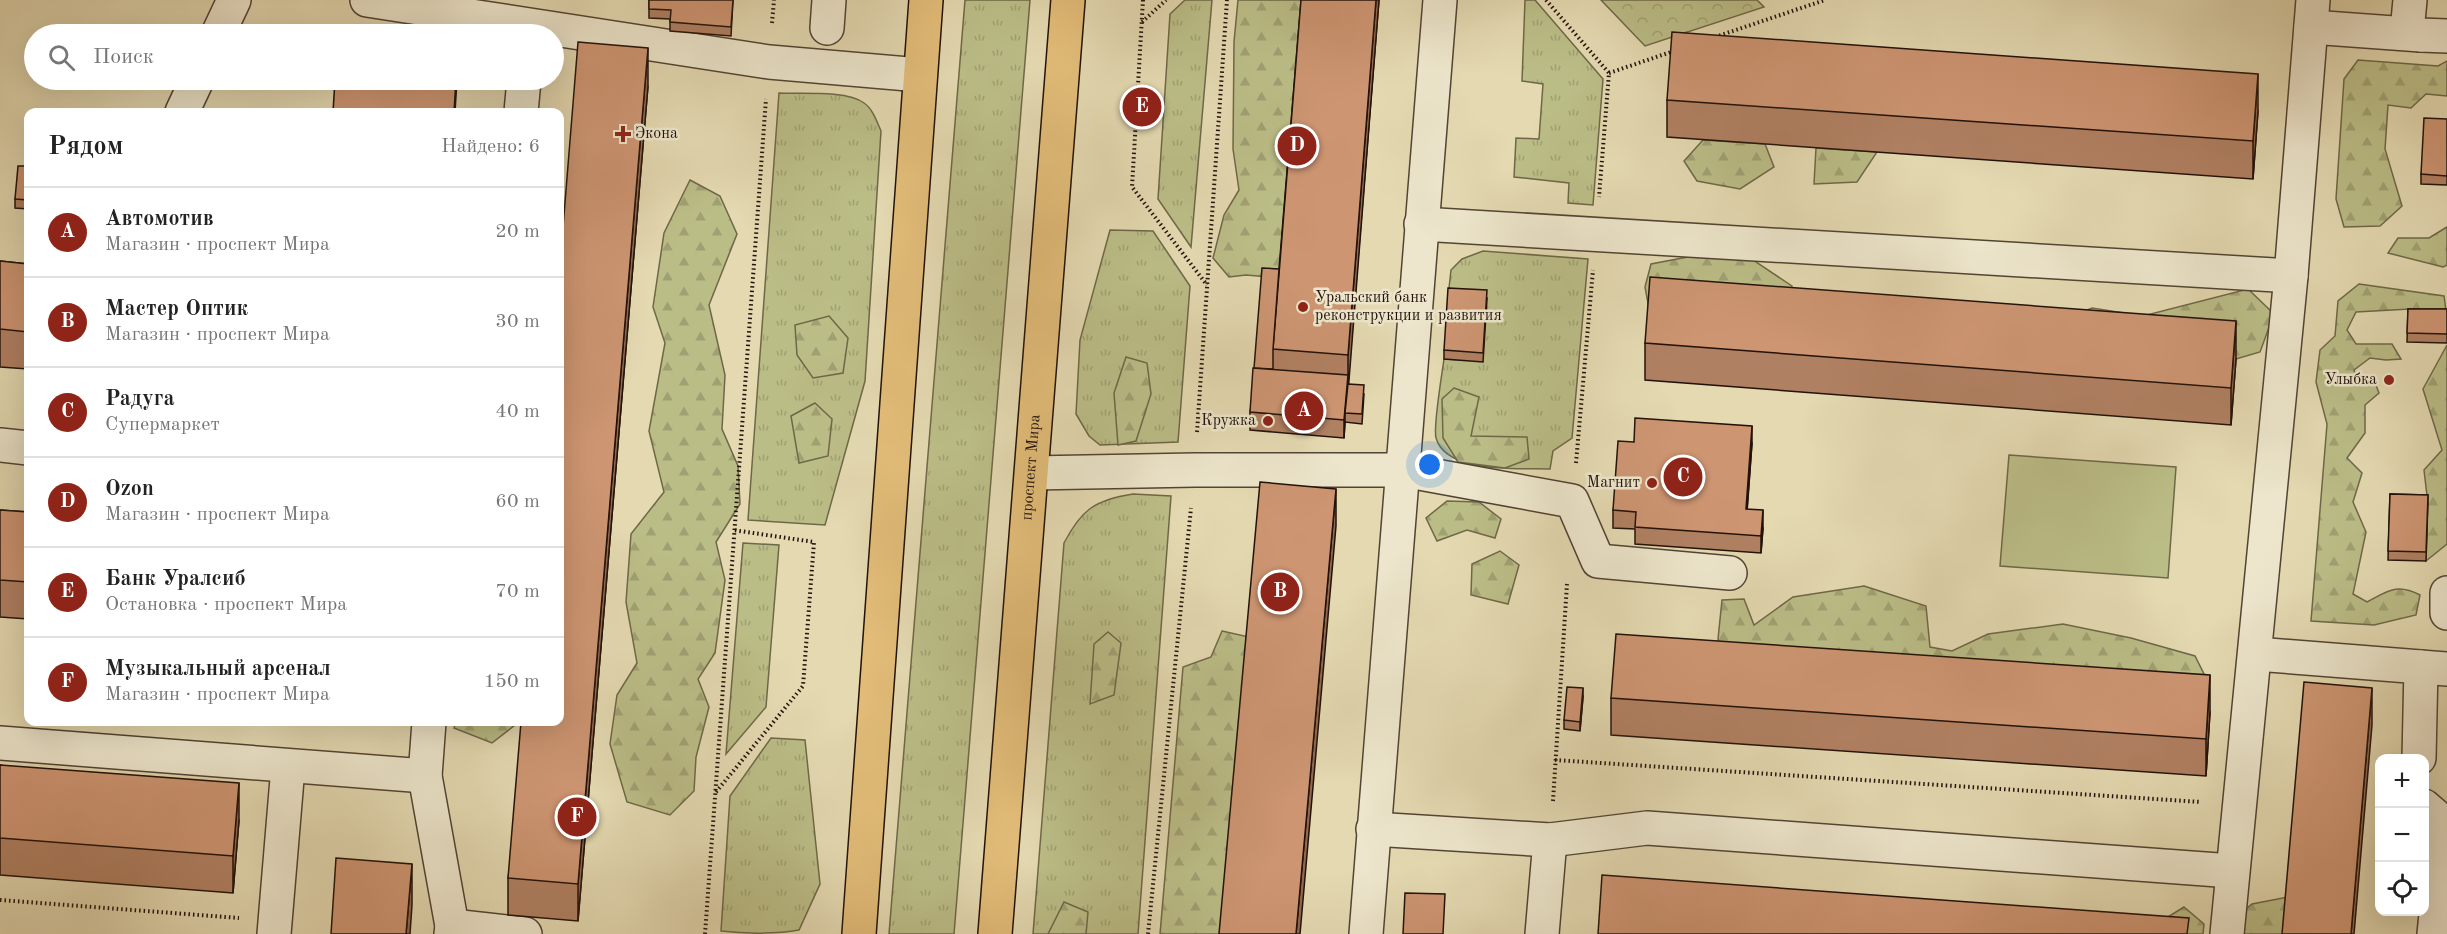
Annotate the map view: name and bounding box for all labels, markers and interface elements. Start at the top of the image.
search box [24,24,564,90]
icon: search [45,41,78,74]
text: Поиск [93,46,154,68]
pin: E [1122,84,1162,130]
pin: D [1278,124,1316,168]
place label: Экона [635,126,678,142]
marker: Экона [616,127,630,141]
text: Рядом [48,134,123,160]
text: Найдено: 6 [441,137,540,157]
text: Автомотив [105,208,214,230]
text: A [60,222,75,242]
text: 20 m [495,222,540,242]
text: Магазин · проспект Мира [105,235,330,255]
place label: Уральский банк реконструкции и развития [1315,290,1502,324]
text: Мастер Оптик [105,298,248,320]
marker: Уральский банк реконструкции и развития [1296,300,1310,314]
text: B [60,312,75,332]
text: 30 m [495,312,540,332]
text: Магазин · проспект Мира [105,325,330,345]
place label: Улыбка [2324,372,2377,388]
marker: Улыбка [2382,373,2396,387]
text: Радуга [105,388,175,410]
pin: A [1284,388,1324,434]
text: C [61,402,74,422]
text: 40 m [495,402,540,422]
place label: Кружка [1201,413,1256,429]
street label: проспект Мира [1019,414,1044,521]
marker: Кружка [1261,414,1275,428]
text: Супермаркет [105,415,220,435]
your location [1415,450,1444,479]
pin: C [1664,454,1702,500]
place label: Магнит [1587,475,1640,491]
marker: Магнит [1645,476,1659,490]
text: Ozon [105,478,154,500]
text: D [60,492,75,512]
text: 60 m [495,492,540,512]
text: Магазин · проспект Мира [105,505,330,525]
text: Банк Уралсиб [105,568,246,590]
pin: B [1260,570,1300,614]
text: E [61,582,74,602]
text: 70 m [495,582,540,602]
text: Остановка · проспект Мира [105,595,347,615]
text: Музыкальный арсенал [105,658,331,680]
text: F [61,672,74,692]
text: 150 m [484,672,540,692]
text: Магазин · проспект Мира [105,685,330,705]
map controls [2375,754,2429,916]
button: + [2375,754,2429,808]
pin: F [558,794,596,840]
button: − [2375,808,2429,862]
button: locate [2375,862,2429,916]

